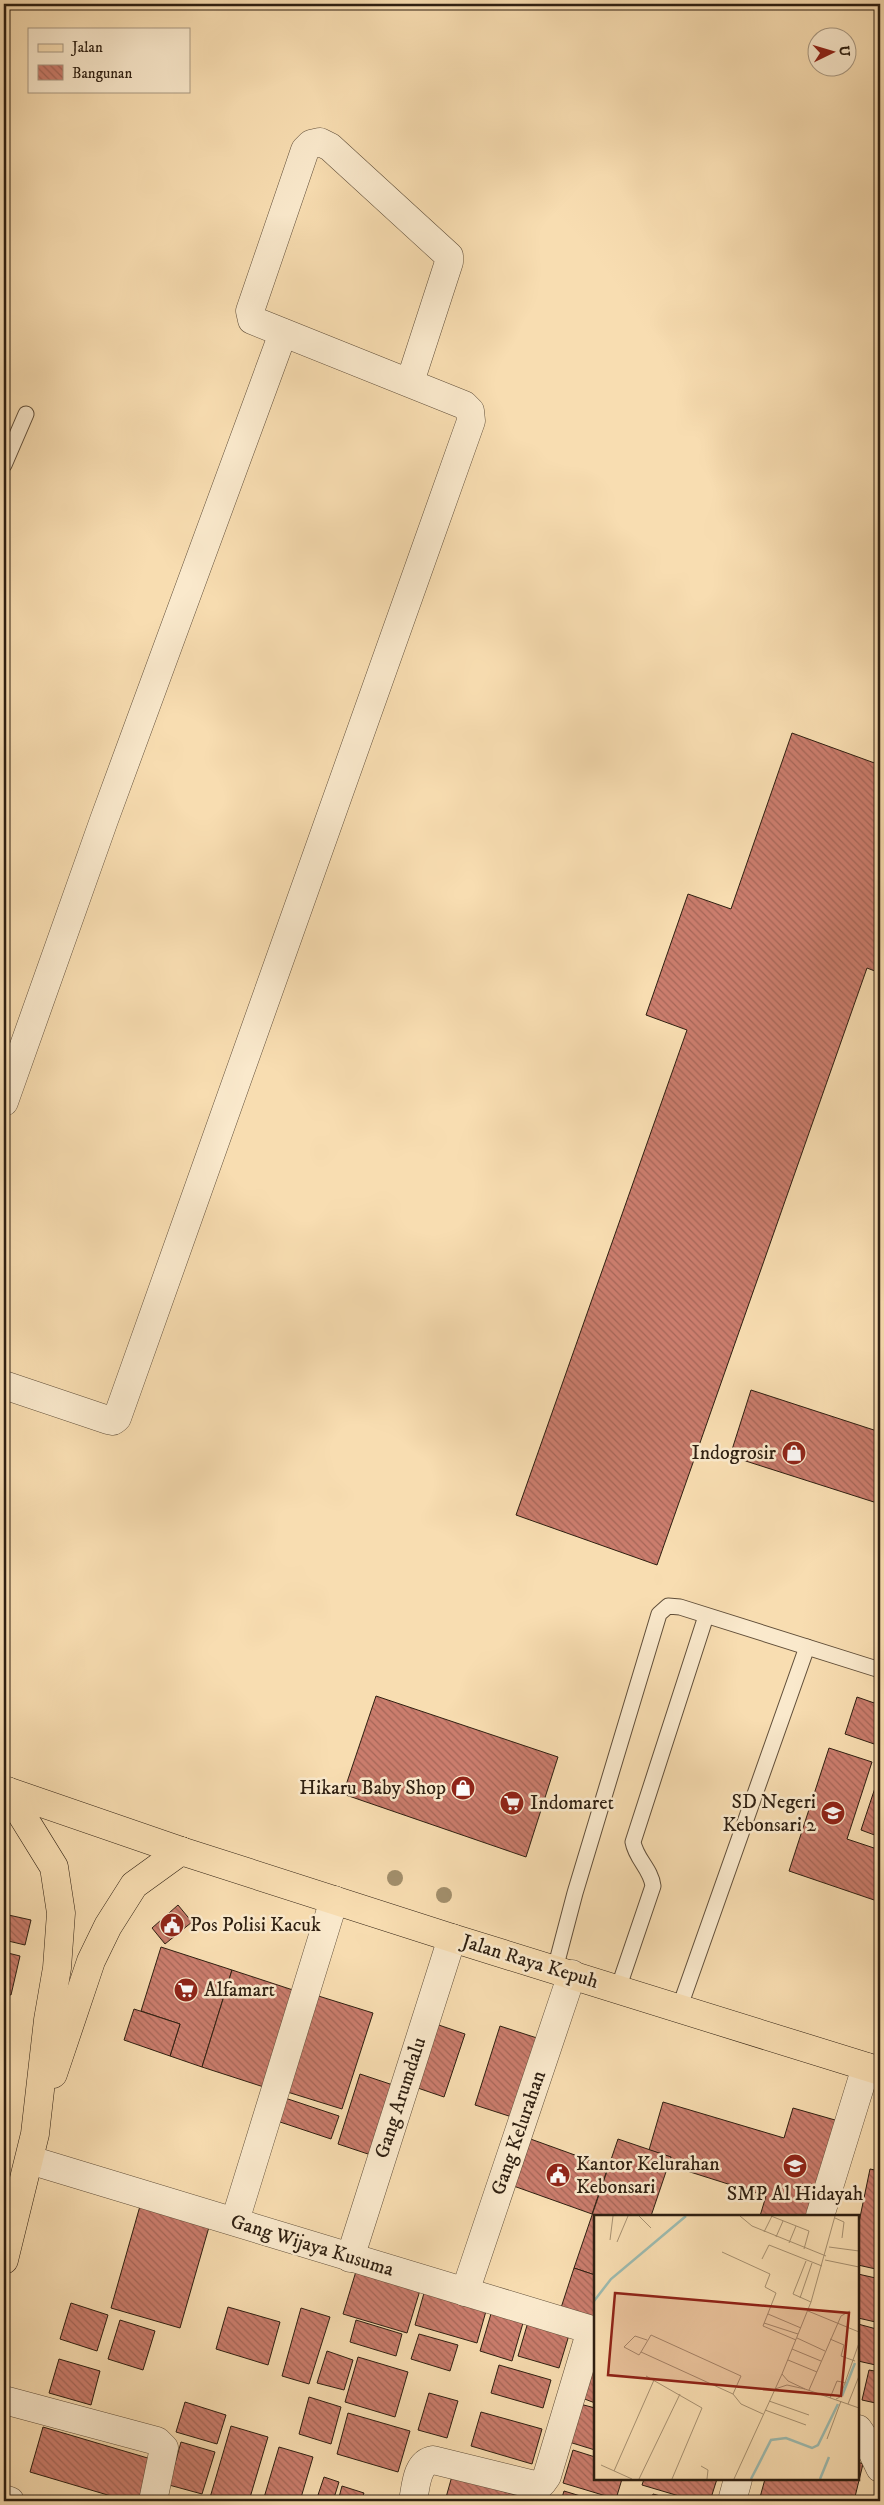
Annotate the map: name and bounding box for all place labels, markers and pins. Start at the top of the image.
shop icon: Indogrosir [781,1440,807,1466]
place label: Indogrosir [691,1441,777,1466]
shop icon: Hikaru Baby Shop [450,1775,476,1801]
place label: Hikaru Baby Shop [299,1776,446,1801]
supermarket icon: Indomaret [499,1790,525,1816]
place label: SD Negeri Kebonsari 2 [722,1790,816,1838]
place label: Indomaret [530,1791,614,1816]
school or university icon: SD Negeri Kebonsari 2 [820,1800,846,1826]
public building icon: Pos Polisi Kacuk [159,1912,185,1938]
place label: Pos Polisi Kacuk [190,1913,321,1938]
supermarket icon: Alfamart [173,1977,199,2003]
place label: Alfamart [204,1978,275,2003]
place label: Kantor Kelurahan Kebonsari [576,2152,720,2200]
school or university icon: SMP Al Hidayah [782,2153,808,2179]
public building icon: Kantor Kelurahan Kebonsari [545,2162,571,2188]
place label: SMP Al Hidayah [727,2182,864,2207]

